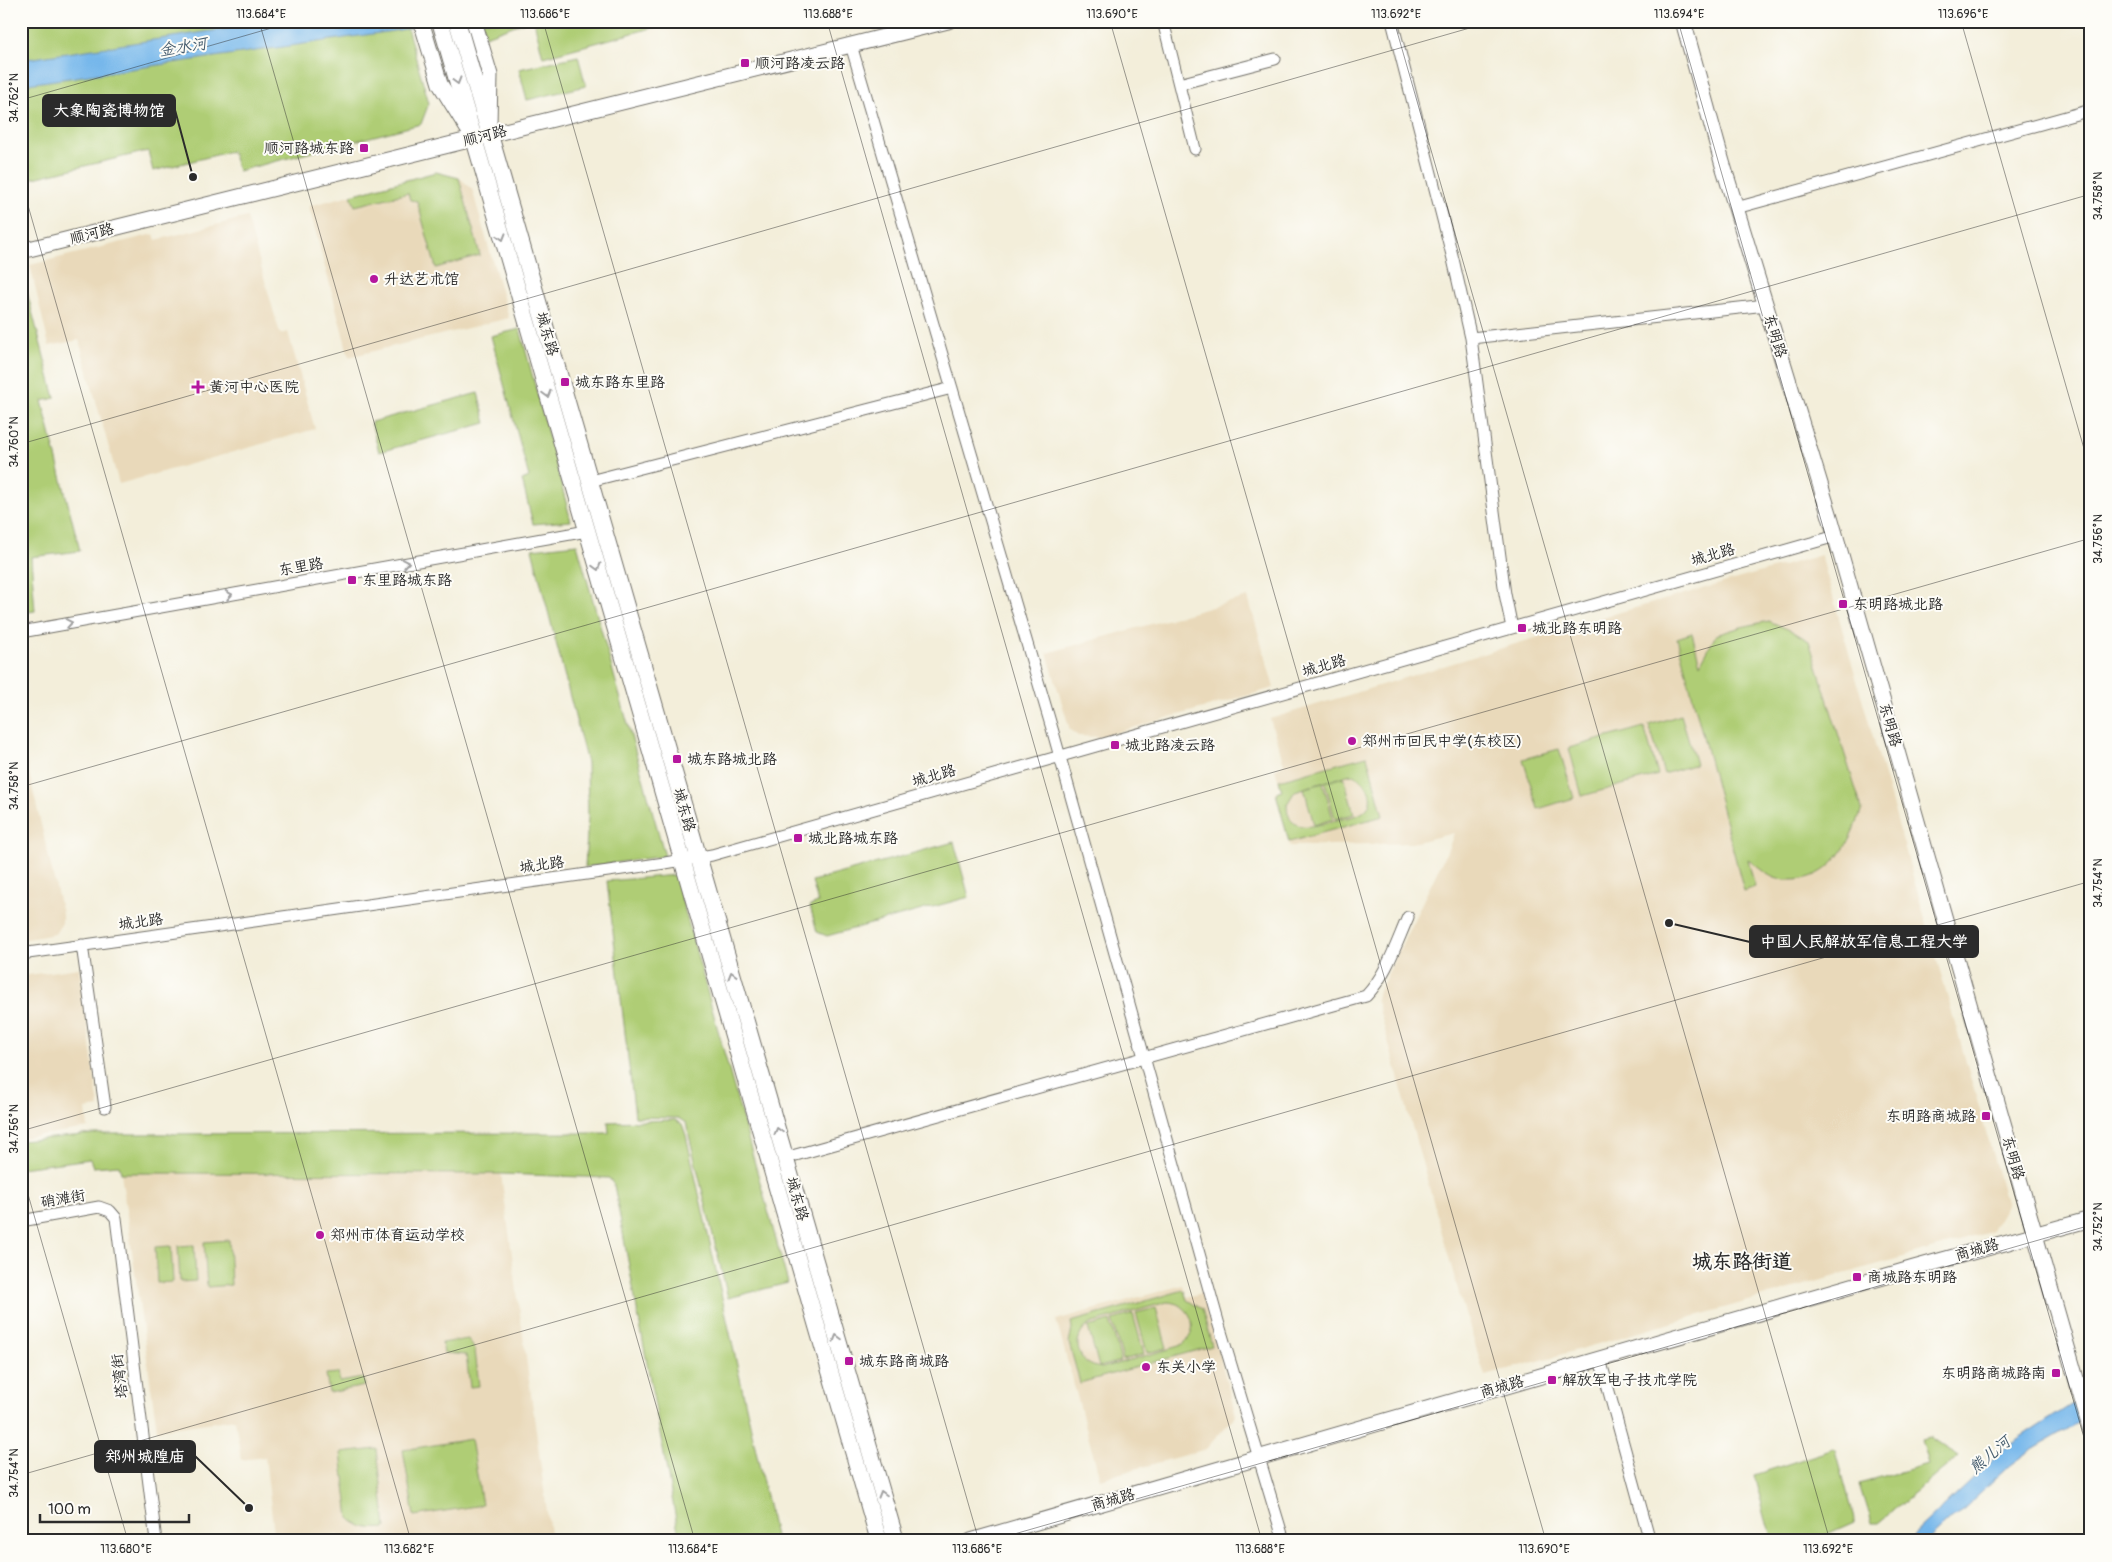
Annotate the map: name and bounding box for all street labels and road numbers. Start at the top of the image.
street label: 顺河路 [461,121,509,151]
street label: 顺河路 [68,219,116,249]
street label: 城东路 [532,310,562,358]
street label: 东明路 [1759,312,1791,360]
street label: 城北路 [1689,540,1737,570]
street label: 东里路 [277,554,325,580]
street label: 城北路 [1300,651,1348,681]
street label: 东明路 [1875,701,1905,749]
street label: 城北路 [910,761,958,791]
street label: 城东路 [669,786,699,834]
street label: 城北路 [518,852,566,878]
street label: 城北路 [117,909,165,935]
street label: 东明路 [1998,1134,2028,1182]
street label: 城东路 [782,1175,812,1223]
street label: 硝滩街 [39,1186,87,1212]
street label: 商城路 [1953,1235,2001,1265]
street label: 塔湾街 [108,1353,132,1399]
street label: 商城路 [1478,1372,1526,1402]
street label: 商城路 [1089,1485,1137,1515]

